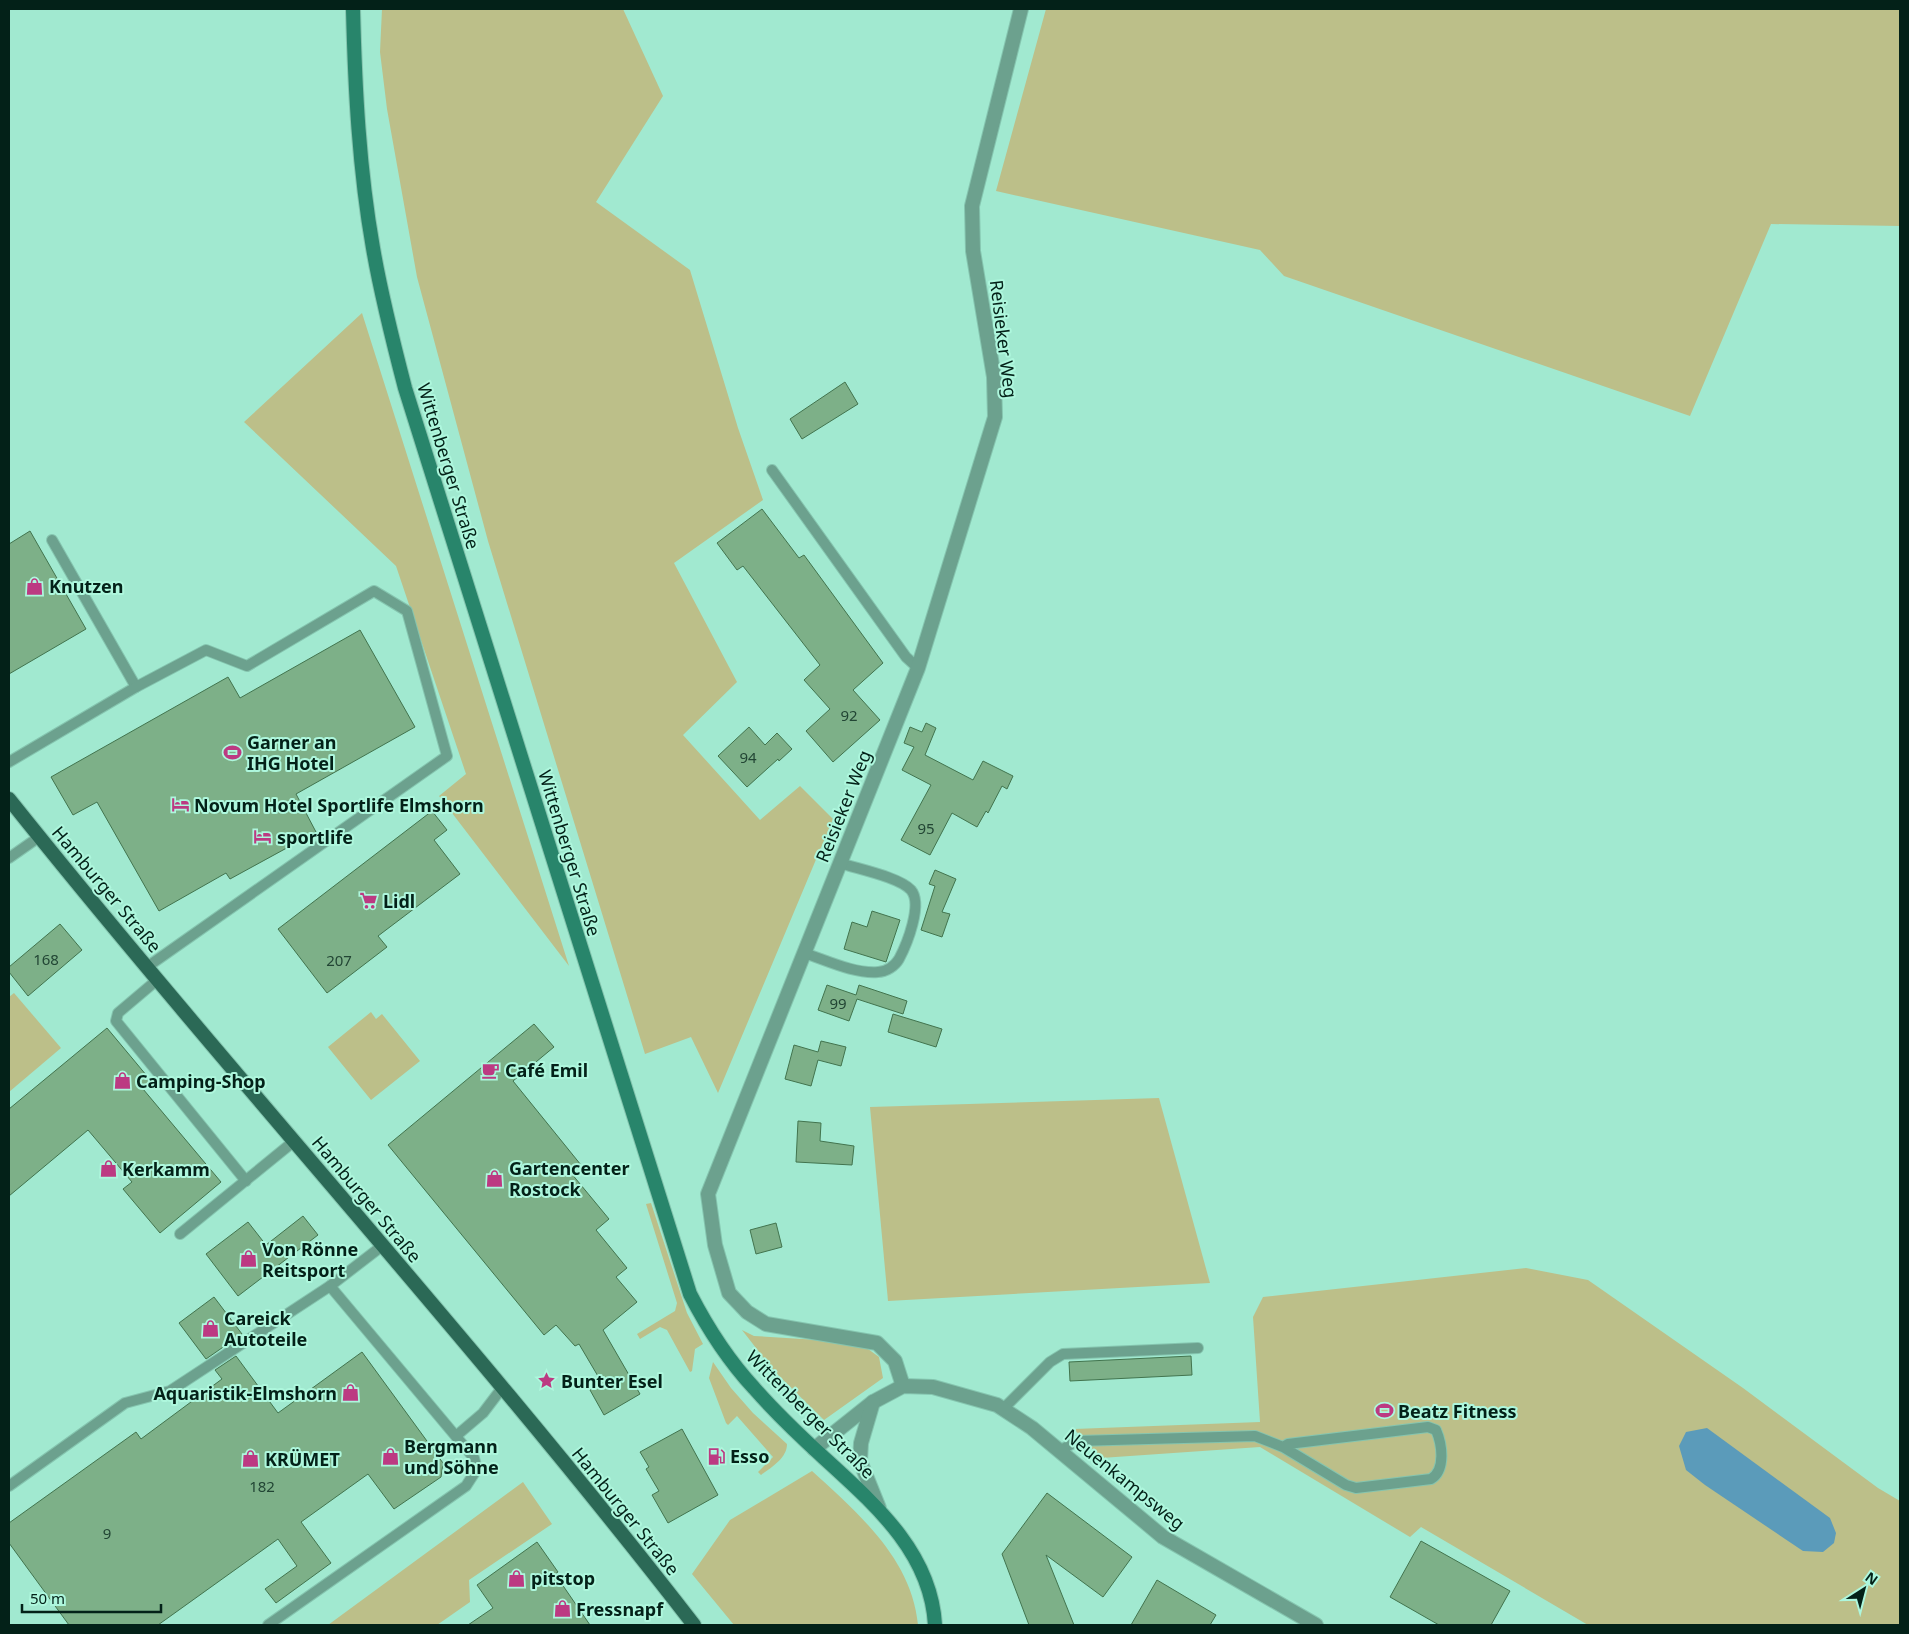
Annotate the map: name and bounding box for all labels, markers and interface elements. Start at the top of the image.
street label: Reisieker Weg [985,279,1023,399]
street label: Wittenberger Straße [412,380,486,552]
place label: Knutzen [49,574,123,598]
shop icon: Knutzen [25,576,45,596]
house number: 92 [840,705,858,725]
place label: Garner an IHG Hotel [247,730,337,775]
sports icon: Garner an IHG Hotel [223,742,243,762]
street label: Reisieker Weg [810,746,876,866]
house number: 94 [739,747,757,767]
street label: Wittenberger Straße [533,767,607,939]
place label: Novum Hotel Sportlife Elmshorn [194,793,484,817]
hotel icon: Novum Hotel Sportlife Elmshorn [170,795,190,815]
house number: 95 [917,818,935,838]
street label: Hamburger Straße [47,821,167,957]
place label: sportlife [277,825,353,849]
hotel icon: sportlife [253,827,273,847]
place label: Lidl [383,889,415,913]
supermarket icon: Lidl [359,891,379,911]
house number: 168 [33,949,59,969]
house number: 207 [326,950,352,970]
house number: 99 [829,993,847,1013]
place label: Café Emil [505,1058,588,1082]
cafe icon: Café Emil [481,1060,501,1080]
place label: Camping-Shop [136,1069,266,1093]
shop icon: Camping-Shop [112,1071,132,1091]
street label: Hamburger Straße [307,1131,427,1267]
place label: Gartencenter Rostock [509,1156,629,1201]
place label: Kerkamm [122,1157,210,1181]
shop icon: Kerkamm [98,1159,118,1179]
shop icon: Gartencenter Rostock [485,1168,505,1188]
place label: Von Rönne Reitsport [262,1237,358,1282]
shop icon: Von Rönne Reitsport [238,1249,258,1269]
place label: Careick Autoteile [224,1306,307,1351]
shop icon: Careick Autoteile [200,1318,220,1338]
street label: Wittenberger Straße [742,1345,880,1483]
place label: Bunter Esel [561,1369,663,1393]
place icon: Bunter Esel [537,1371,557,1391]
place label: Aquaristik-Elmshorn [153,1381,337,1405]
shop icon: Aquaristik-Elmshorn [341,1383,361,1403]
place label: Beatz Fitness [1398,1399,1516,1423]
sports icon: Beatz Fitness [1374,1401,1394,1421]
street label: Neuenkampsweg [1060,1423,1190,1535]
place label: Bergmann und Söhne [404,1434,499,1479]
street label: Hamburger Straße [567,1442,685,1580]
place label: Esso [730,1444,769,1468]
shop icon: Bergmann und Söhne [380,1446,400,1466]
fuel station icon: Esso [706,1446,726,1466]
place label: KRÜMET [265,1447,340,1471]
shop icon: KRÜMET [241,1449,261,1469]
house number: 182 [249,1476,275,1496]
house number: 9 [103,1523,111,1543]
north arrow [1839,1564,1889,1614]
place label: pitstop [531,1566,595,1590]
text: N [1862,1567,1882,1589]
shop icon: pitstop [507,1568,527,1588]
scale bar [22,1582,161,1614]
text: 50 m [30,1588,65,1608]
place label: Fressnapf [576,1597,664,1621]
shop icon: Fressnapf [552,1599,572,1619]

